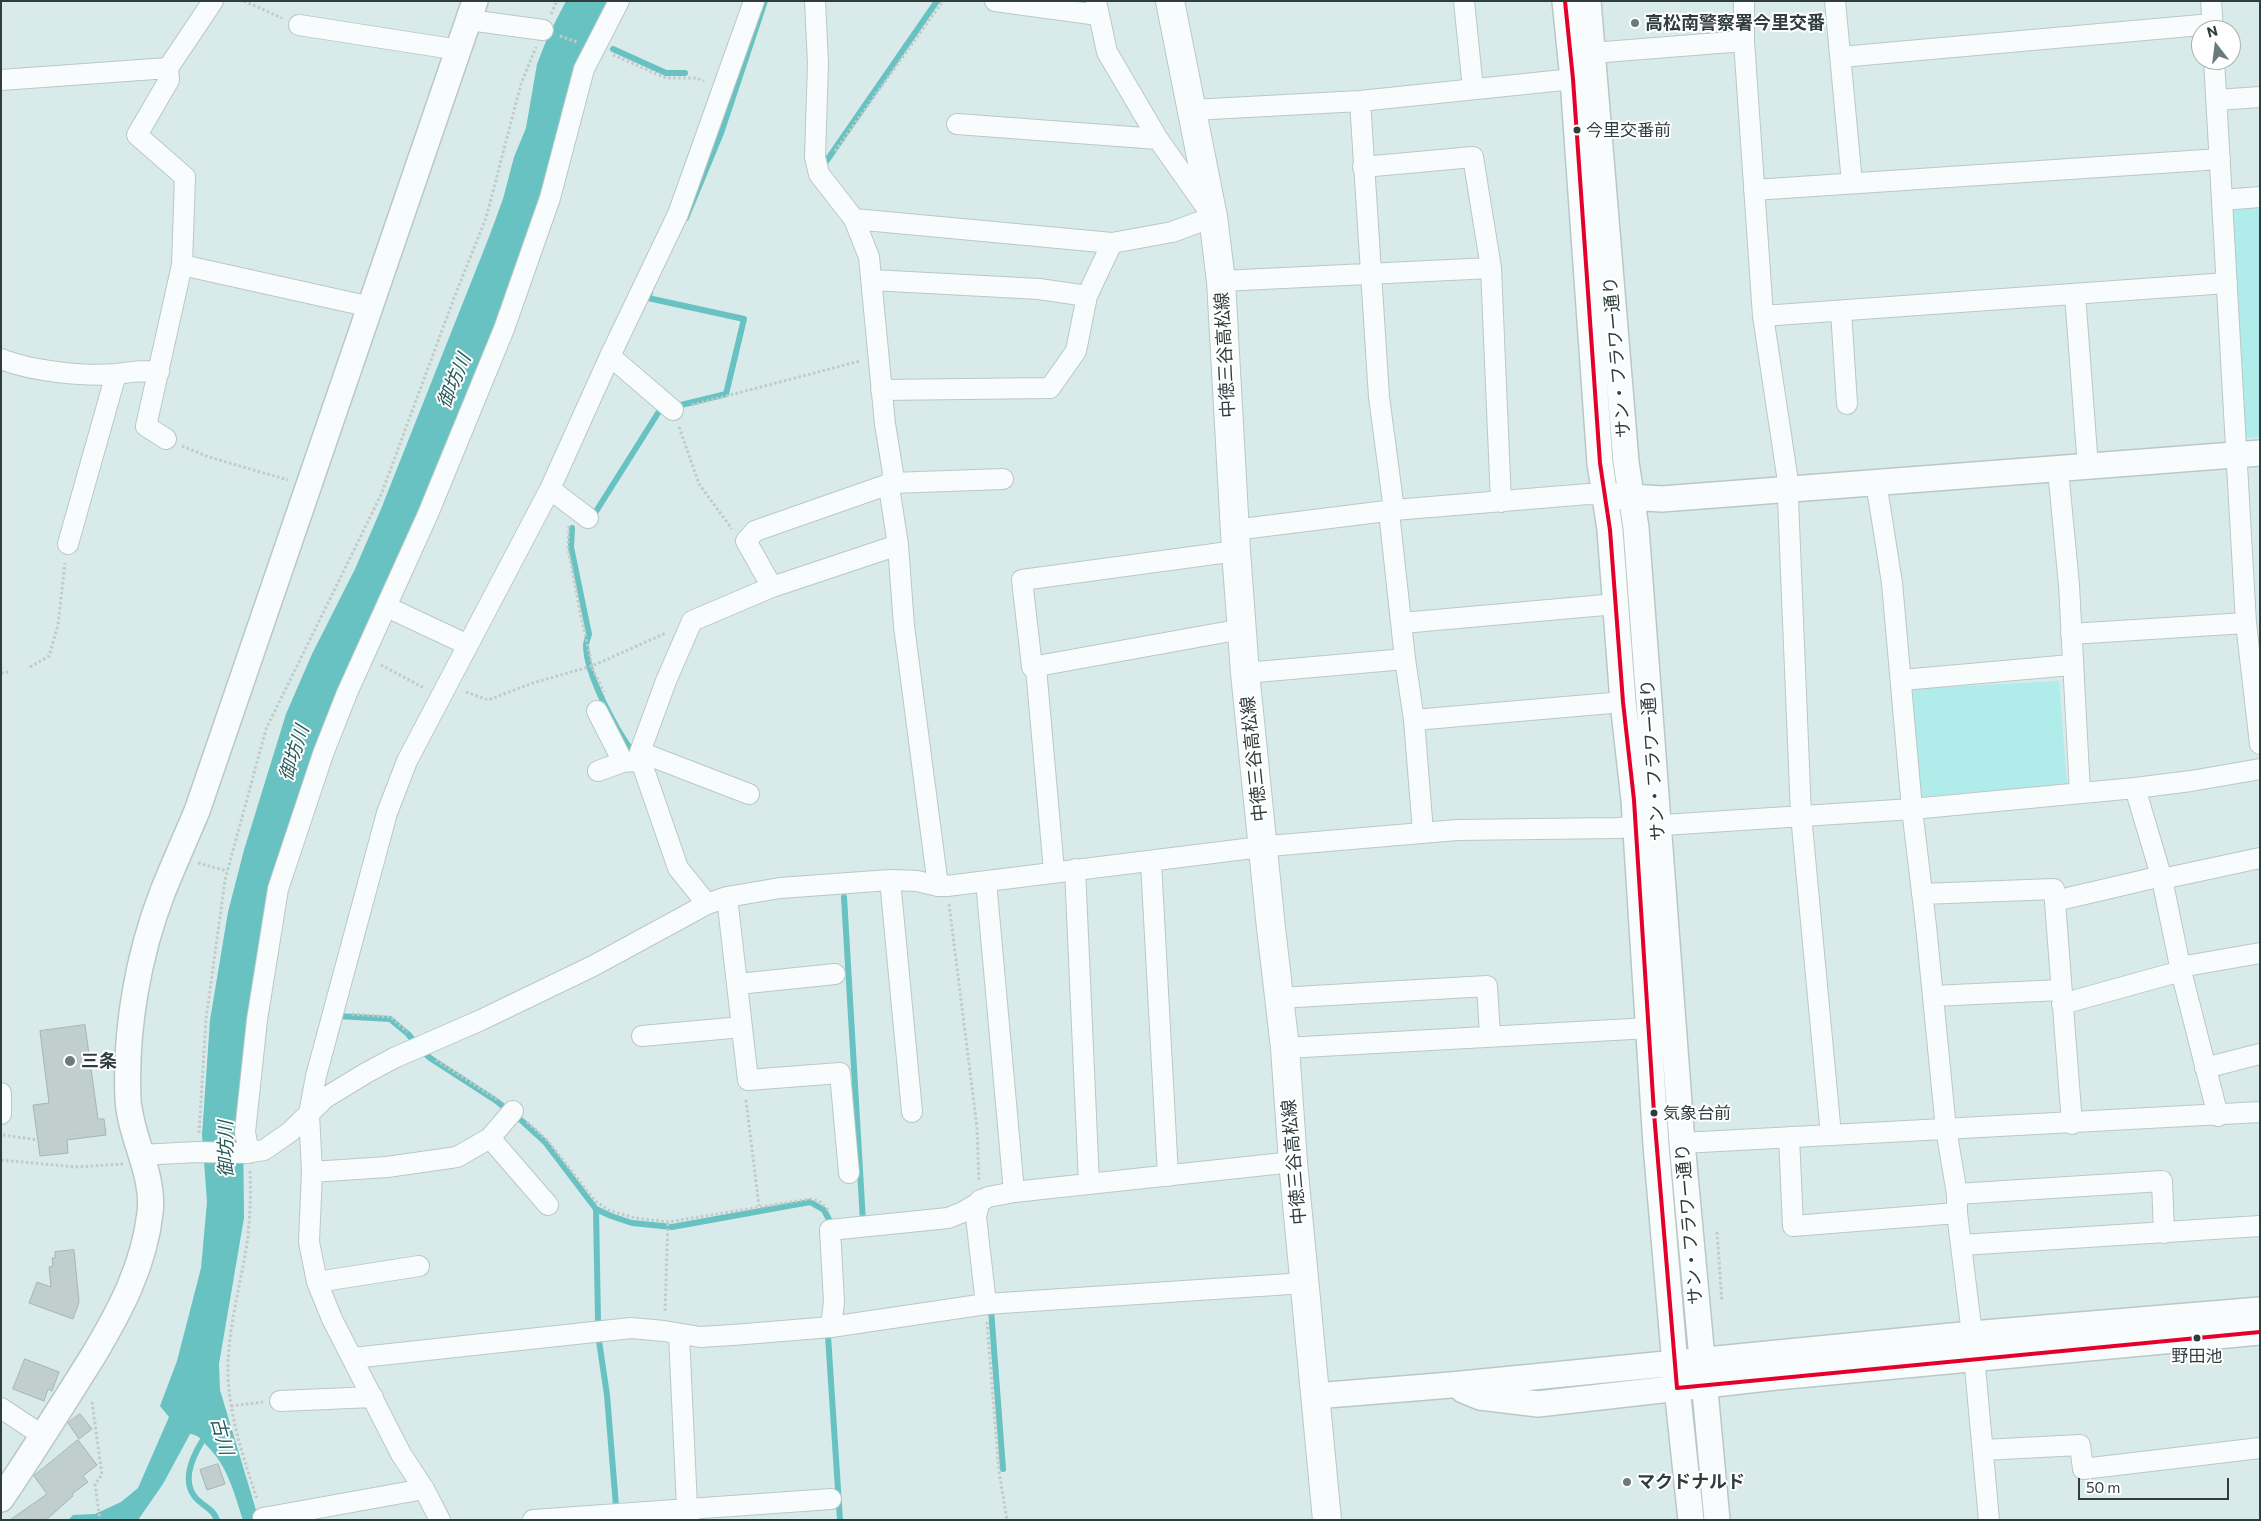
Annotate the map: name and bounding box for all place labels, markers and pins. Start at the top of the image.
place label: 高松南警察署今里交番 [1645,12,1825,34]
marker: 高松南警察署今里交番 [1629,17,1641,29]
place label: 今里交番前 [1586,120,1671,140]
marker: 今里交番前 [1572,125,1582,135]
place label: 三条 [81,1050,117,1072]
marker: 三条 [63,1054,77,1068]
place label: 気象台前 [1663,1103,1731,1123]
marker: 気象台前 [1649,1108,1659,1118]
marker: 野田池 [2192,1333,2202,1343]
place label: 野田池 [2172,1346,2222,1366]
place label: マクドナルド [1637,1471,1745,1493]
marker: マクドナルド [1621,1476,1633,1488]

